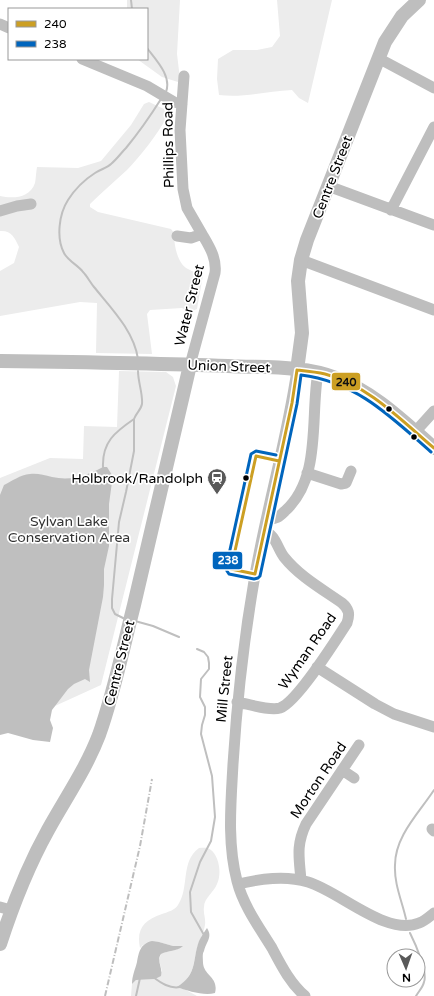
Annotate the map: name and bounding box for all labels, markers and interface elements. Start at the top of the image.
legend [8,8,148,60]
text: 240 [44,17,67,31]
text: 238 [44,37,67,51]
street label: Phillips Road [159,102,178,188]
street label: Centre Street [309,133,356,221]
street label: Water Street [171,262,208,348]
street label: Union Street [187,357,271,376]
line badge: 240 [331,372,361,391]
text: 240 [336,376,356,389]
unlabelled marker [384,404,394,414]
unlabelled marker [409,432,419,442]
station icon: Holbrook/Randolph [206,467,228,495]
place label: Holbrook/Randolph [71,470,203,487]
unlabelled marker [241,473,251,483]
park label: Sylvan Lake Conservation Area [8,513,130,546]
line badge: 238 [212,551,243,570]
text: 238 [218,554,238,567]
street label: Wyman Road [275,610,340,693]
street label: Centre Street [101,618,139,708]
street label: Mill Street [213,654,237,724]
street label: Morton Road [287,739,350,822]
north arrow [386,948,426,988]
text: N [402,971,411,984]

